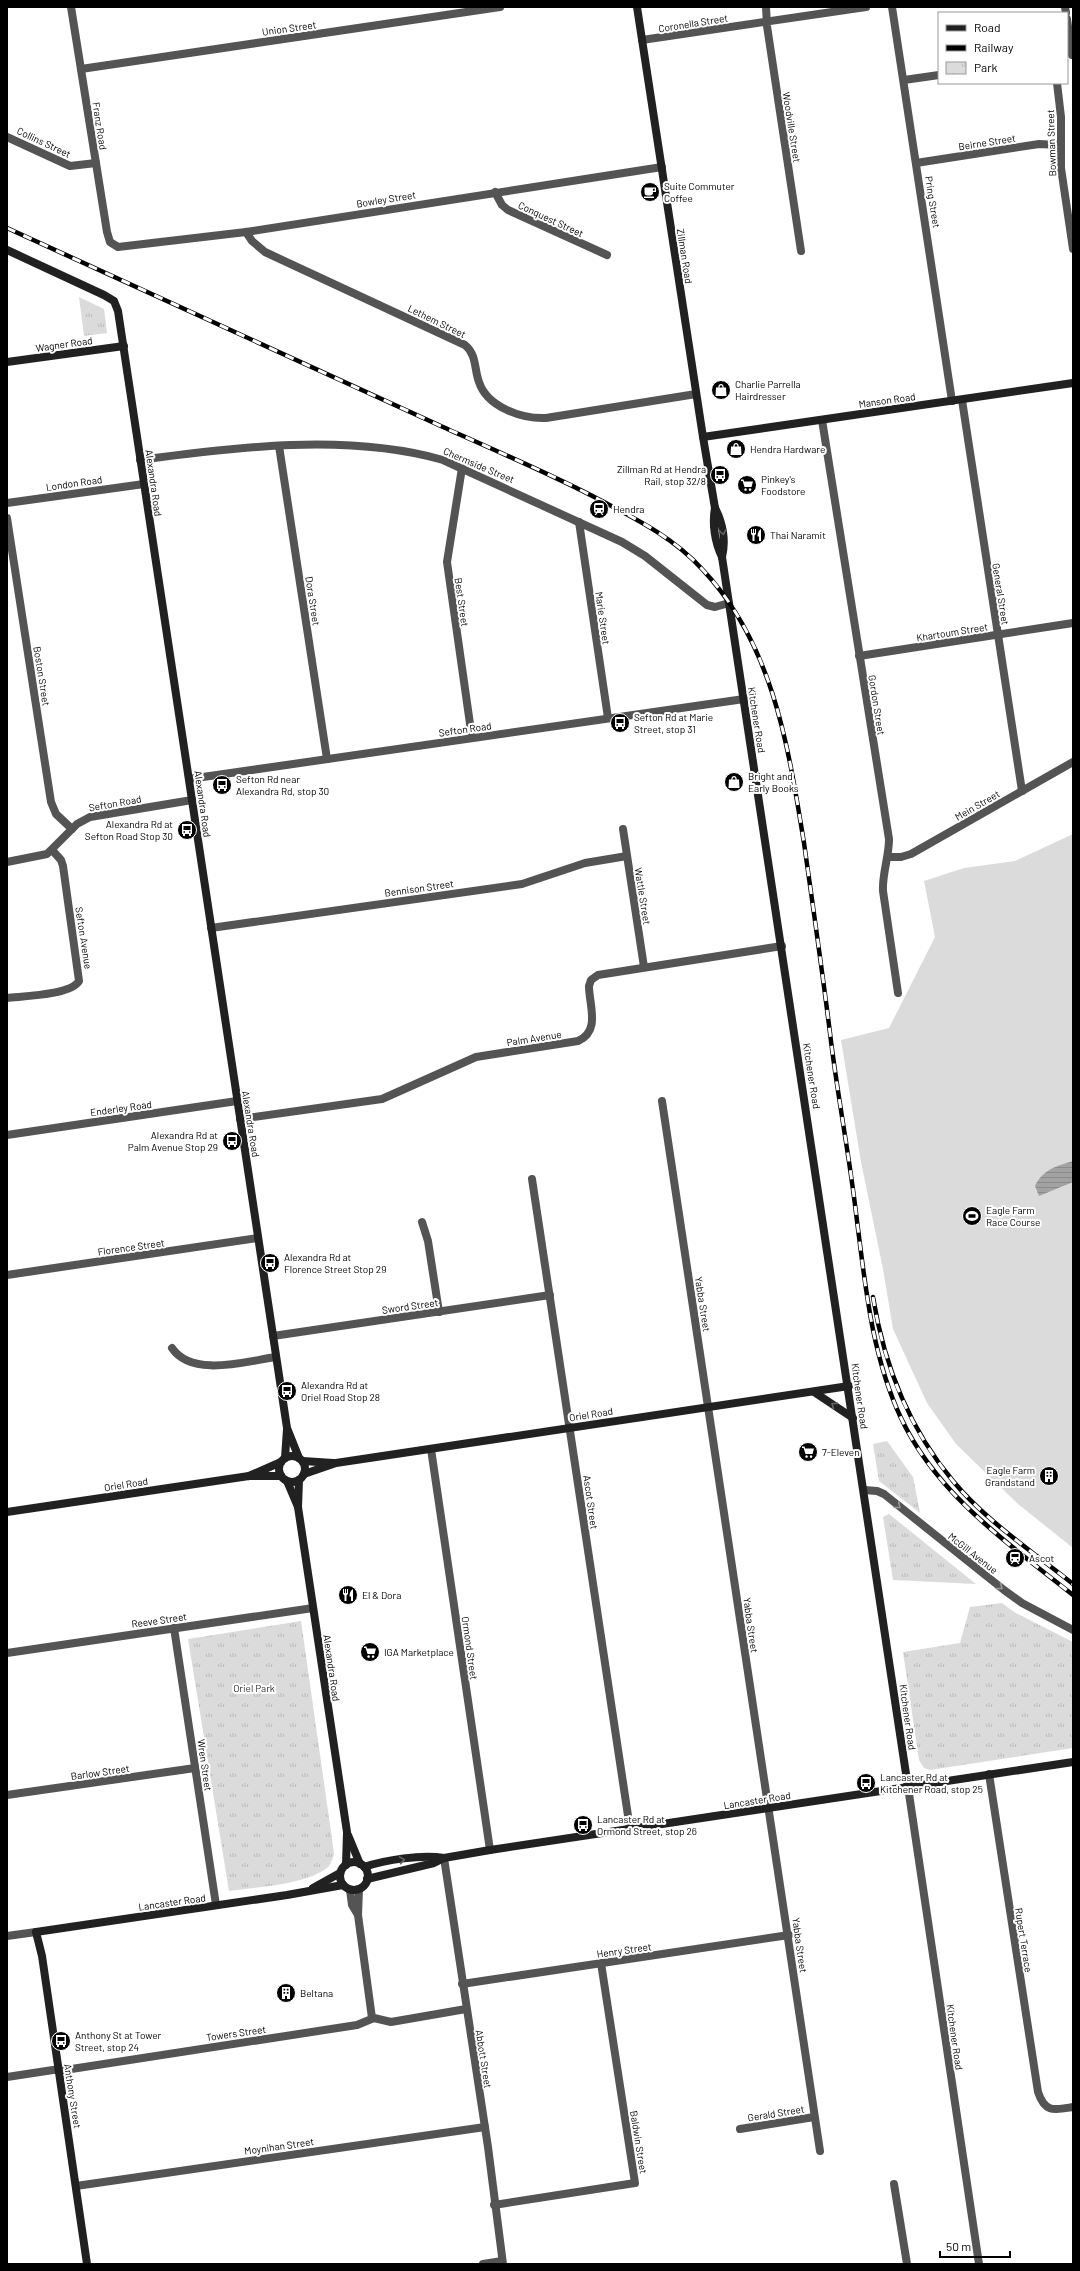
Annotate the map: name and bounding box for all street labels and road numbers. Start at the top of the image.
street label: Coronella Street [657,12,729,34]
street label: Union Street [261,18,317,38]
street label: Woodville Street [781,91,804,163]
street label: Franz Road [90,101,110,151]
street label: Bowman Street [1044,109,1058,177]
street label: Collins Street [15,124,73,160]
street label: Beirne Street [958,132,1017,152]
street label: Pring Street [923,175,943,229]
street label: Bowley Street [355,188,417,210]
street label: Conquest Street [516,199,586,240]
street label: Zillman Road [675,228,695,284]
street label: Lethem Street [406,302,468,340]
street label: Wagner Road [35,334,93,354]
street label: Manson Road [858,390,916,410]
street label: Chermside Street [442,445,517,486]
street label: Alexandra Road [143,449,165,517]
street label: London Road [45,473,103,493]
street label: General Street [990,562,1012,626]
street label: Dora Street [303,576,323,627]
street label: Best Street [453,577,471,628]
street label: Marie Street [593,591,613,645]
street label: Khartoum Street [915,620,989,644]
street label: Boston Street [31,645,53,707]
street label: Gordon Street [866,674,888,736]
street label: Kitchener Road [746,686,768,754]
street label: Sefton Road [438,719,492,739]
street label: Alexandra Road [192,770,214,838]
street label: Mein Street [952,787,1002,823]
street label: Sefton Road [88,792,142,814]
street label: Wattle Street [633,867,653,926]
street label: Bennison Street [384,877,455,899]
street label: Sefton Avenue [73,906,95,970]
street label: Palm Avenue [506,1028,562,1048]
street label: Kitchener Road [801,1042,823,1110]
street label: Alexandra Road [240,1090,262,1158]
street label: Enderley Road [89,1098,153,1118]
street label: Florence Street [97,1236,166,1258]
street label: Yabba Street [693,1276,713,1333]
street label: Sword Street [381,1296,439,1316]
street label: Kitchener Road [849,1362,871,1430]
street label: Oriel Road [568,1405,614,1423]
street label: Ascot Street [581,1474,601,1530]
street label: Oriel Road [103,1475,149,1493]
street label: McGill Avenue [946,1530,1000,1576]
street label: Yabba Street [741,1597,761,1654]
street label: Reeve Street [131,1610,188,1630]
street label: Ormond Street [460,1616,480,1681]
street label: Alexandra Road [321,1634,343,1702]
street label: Kitchener Road [897,1683,919,1751]
street label: Wren Street [195,1738,215,1792]
street label: Barlow Street [70,1762,130,1782]
street label: Lancaster Road [723,1789,791,1811]
street label: Lancaster Road [138,1891,206,1913]
street label: Rupert Terrace [1013,1907,1035,1973]
street label: Yabba Street [790,1917,810,1974]
street label: Henry Street [596,1940,652,1960]
street label: Kitchener Road [944,2003,966,2071]
street label: Towers Street [205,2023,267,2043]
street label: Abbott Street [473,2029,495,2089]
street label: Anthony Street [62,2063,84,2129]
street label: Gerald Street [747,2103,806,2123]
street label: Baldwin Street [628,2110,650,2175]
street label: Moynihan Street [243,2135,315,2157]

